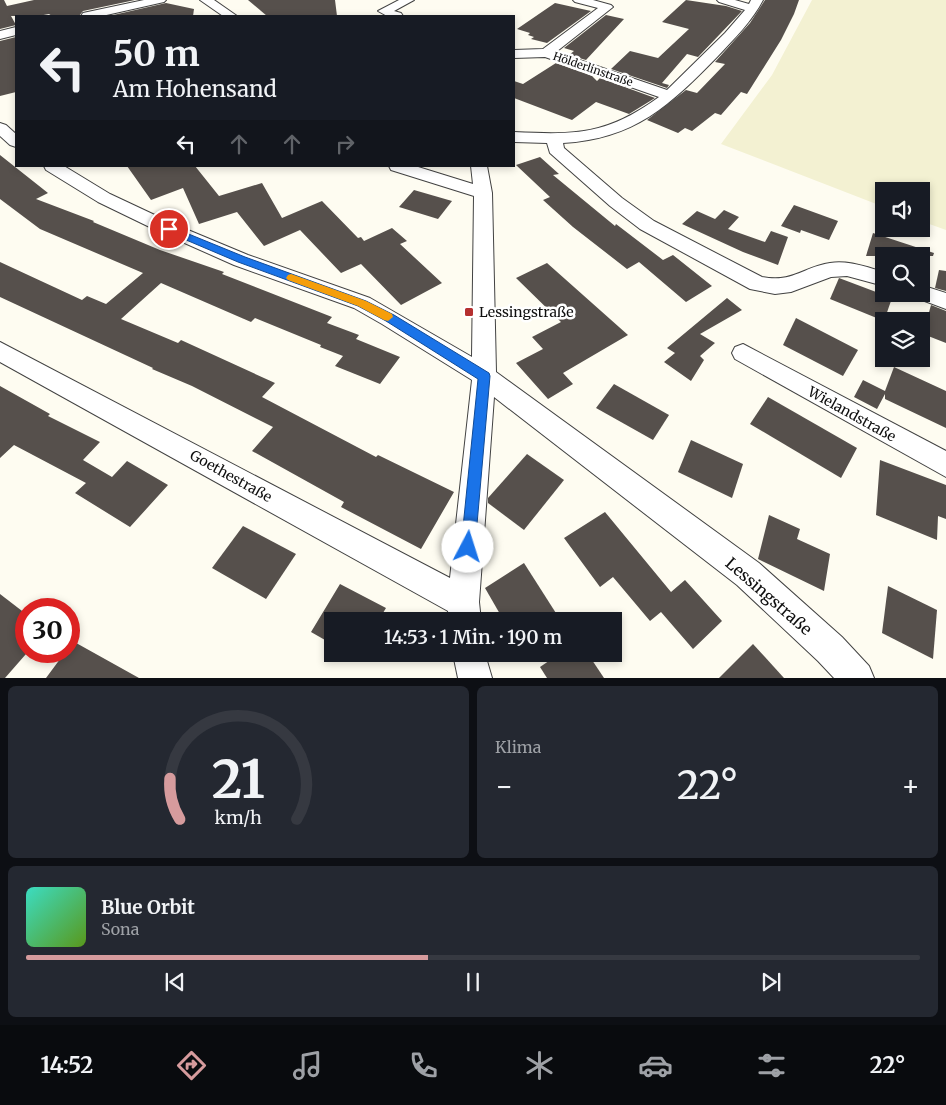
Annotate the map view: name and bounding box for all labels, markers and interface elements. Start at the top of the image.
text: 50 m [113,32,200,76]
icon: left [30,35,95,100]
street label: Hölderlinstraße [551,49,635,89]
text: Am Hohensand [113,75,277,103]
icon: left [172,130,200,158]
icon: ahead [225,130,253,158]
icon: ahead [278,130,306,158]
icon: right [331,130,359,158]
map controls [875,182,930,367]
button: sound [875,182,930,237]
pin [148,208,190,250]
icon: arrive [155,215,183,243]
button: search [875,247,930,302]
place label: Lessingstraße [479,303,574,321]
marker: Lessingstraße [463,306,475,318]
button: layers [875,312,930,367]
street label: Wielandstraße [804,382,899,446]
street label: Goethestraße [187,446,275,506]
position arrow [441,520,493,572]
street label: Lessingstraße [722,553,816,639]
speed limit sign: 30 [15,598,80,663]
text: 14:53 · 1 Min. · 190 m [384,625,562,649]
text: Klima [495,737,541,757]
text: 21 [212,747,265,812]
text: 22° [677,762,738,809]
text: − [495,768,514,804]
text: + [901,768,920,804]
text: km/h [215,806,262,829]
text: Blue Orbit [101,895,195,919]
text: Sona [101,919,139,939]
icon: previous [161,968,189,996]
icon: pause [459,968,487,996]
icon: next [757,968,785,996]
icon: directions [174,1048,209,1083]
icon: music [290,1048,325,1083]
icon: phone [406,1048,441,1083]
icon: climate [522,1048,557,1083]
icon: car [638,1048,673,1083]
icon: filters [754,1048,789,1083]
text: 14:52 [40,1051,93,1079]
text: 22° [870,1051,905,1079]

